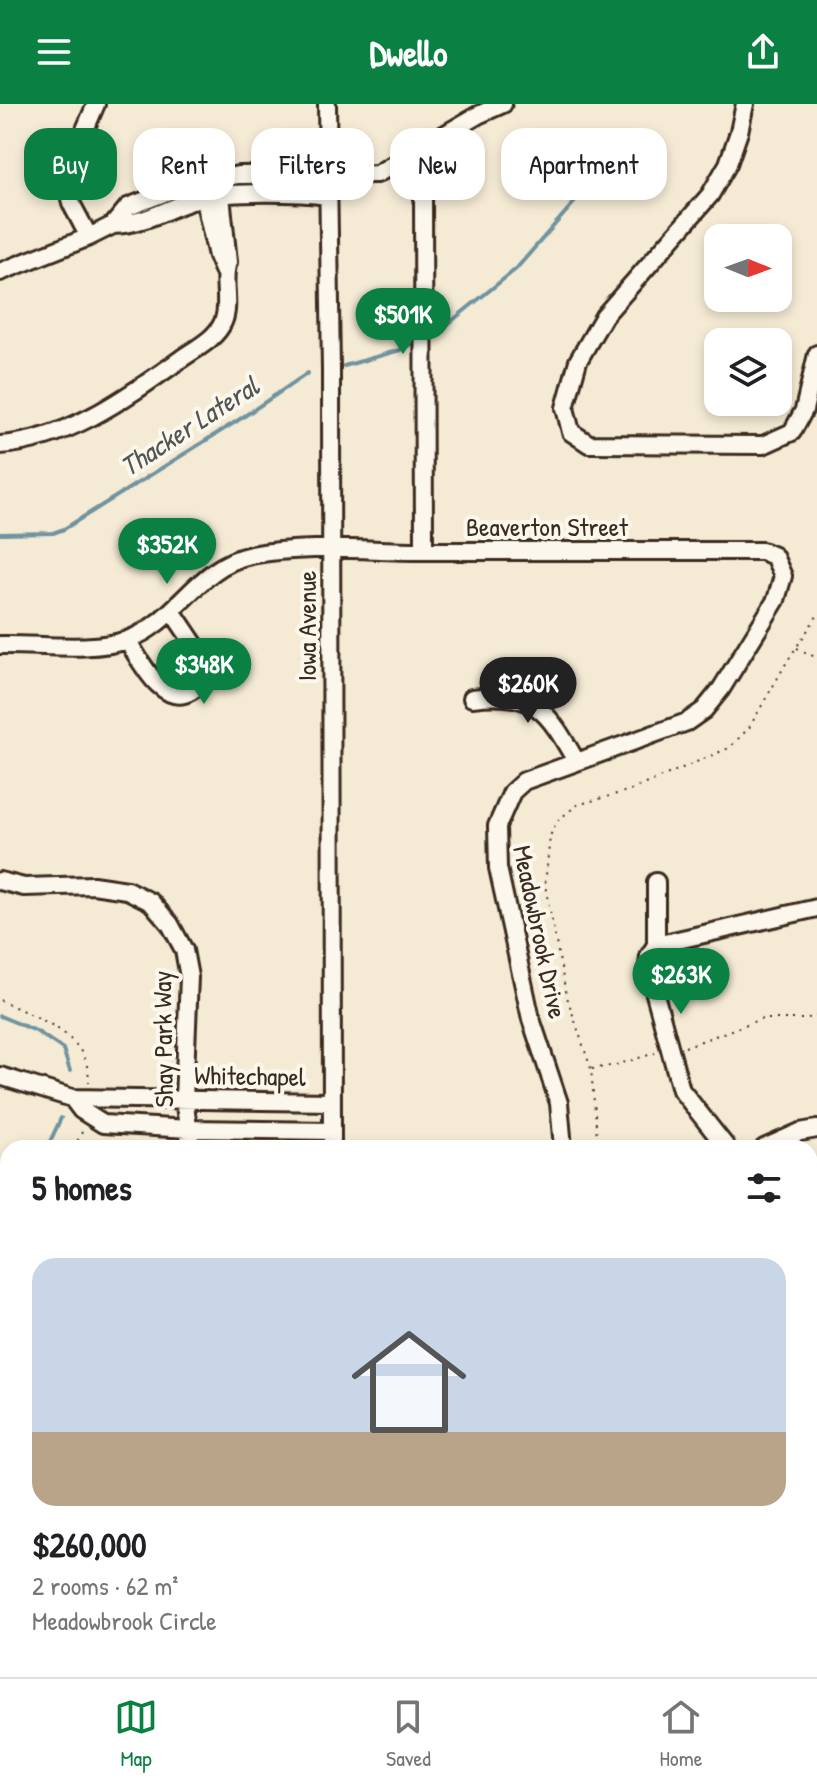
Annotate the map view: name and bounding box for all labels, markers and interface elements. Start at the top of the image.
text: Dwello [369,28,448,77]
icon: menu [32,30,76,74]
icon: share [741,30,785,74]
chip: Buy [24,128,117,200]
chip: Rent [133,128,235,200]
chip: Filters [251,128,374,200]
chip: New [390,128,485,200]
chip: Apartment [501,128,667,200]
north arrow [704,224,792,312]
map controls [704,224,792,416]
pin: $501K [347,288,459,356]
text: $501K [374,296,432,331]
button: layers [704,328,792,416]
water label: Thacker Lateral [112,366,267,485]
street label: Beaverton Street [466,509,629,544]
pin: $352K [111,518,223,586]
text: $352K [136,526,198,561]
street label: Iowa Avenue [289,571,324,681]
pin: $348K [148,638,260,706]
text: $348K [174,646,234,681]
pin: $260K [472,657,584,725]
text: $260K [498,665,558,700]
street label: Meadowbrook Drive [505,842,576,1022]
pin: $263K [625,948,737,1016]
text: $263K [651,956,711,991]
street label: Shay Park Way [144,970,181,1108]
street label: Whitechapel [194,1057,306,1094]
text: 5 homes [32,1165,132,1211]
icon: filters [742,1166,786,1210]
icon: home [337,1310,481,1454]
text: $260,000 [32,1522,147,1568]
text: 2 rooms · 62 m² [32,1568,178,1603]
text: Meadowbrook Circle [32,1603,217,1638]
tab: Map [114,1695,158,1773]
tab: Saved [386,1695,431,1773]
tab: Home [659,1695,703,1773]

